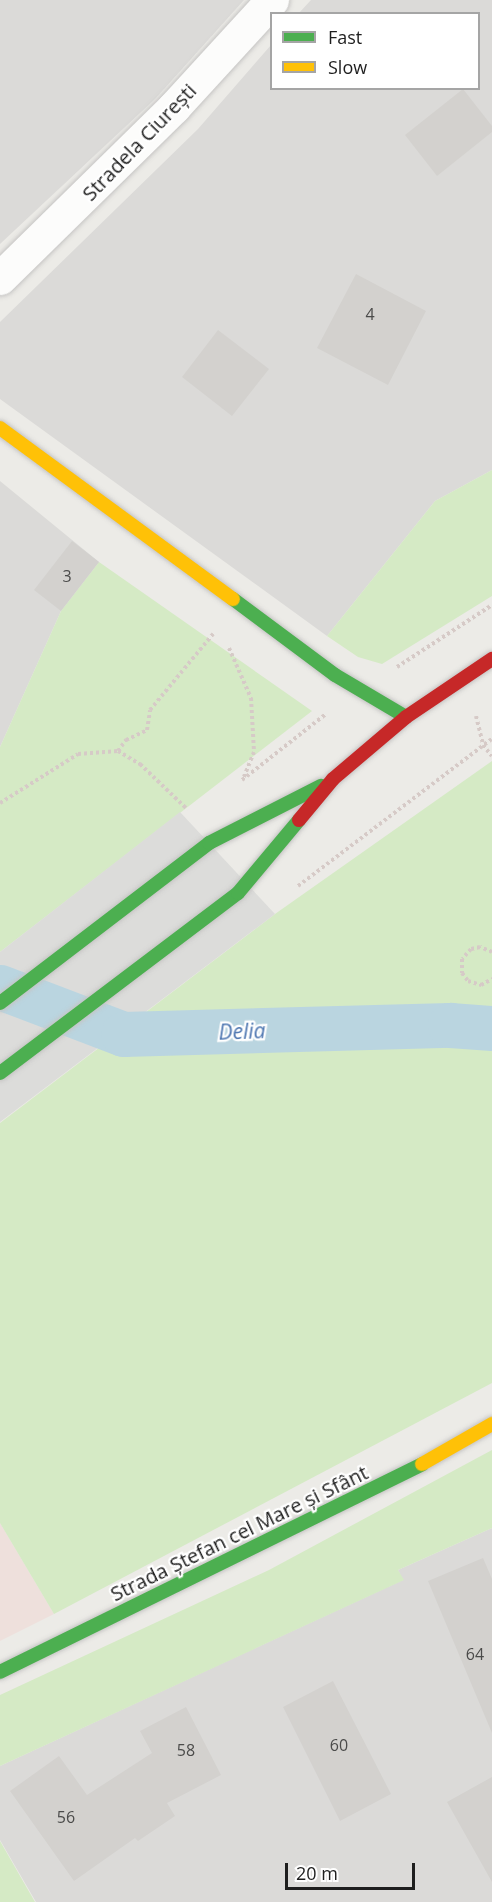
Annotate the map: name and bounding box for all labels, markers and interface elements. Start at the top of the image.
legend [270,12,480,90]
text: Fast [328,25,362,49]
text: Slow [328,55,367,79]
street label: Stradela Ciurești [77,79,201,205]
house number: 4 [365,304,375,324]
house number: 3 [62,566,72,586]
water label: Delia [218,1018,266,1044]
street label: Strada Ștefan cel Mare și Sfânt [106,1460,372,1606]
house number: 64 [466,1644,484,1664]
house number: 60 [330,1735,348,1755]
house number: 58 [177,1740,195,1760]
house number: 56 [57,1807,75,1827]
scale bar [288,1851,418,1889]
text: 20 m [296,1861,338,1885]

